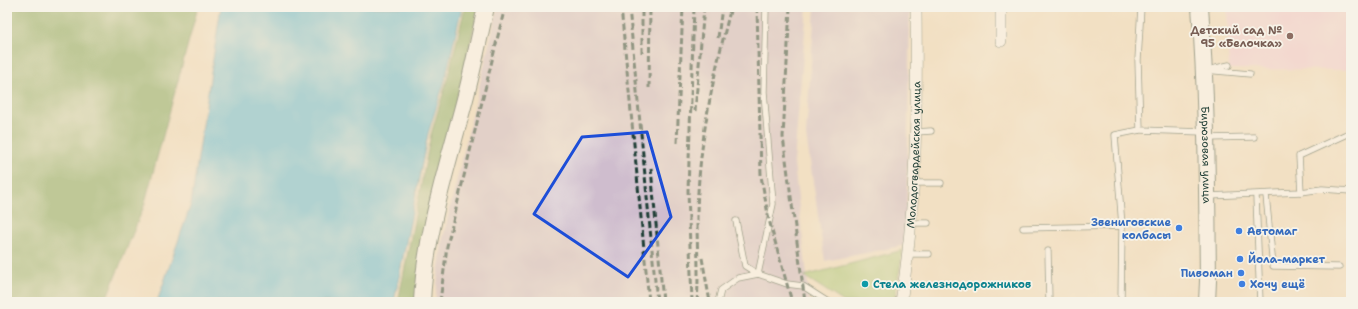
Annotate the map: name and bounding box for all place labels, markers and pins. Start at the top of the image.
place label: Детский сад № 95 «Белочка» [1190,23,1283,51]
marker: Детский сад № 95 «Белочка» [1285,31,1295,41]
place label: Звениговские колбасы [1091,215,1171,243]
marker: Звениговские колбасы [1174,223,1184,233]
place label: Автомаг [1247,224,1298,239]
marker: Автомаг [1234,226,1244,236]
place label: Йола-маркет [1248,251,1325,267]
marker: Йола-маркет [1235,254,1245,264]
place label: Пивоман [1181,266,1233,281]
marker: Пивоман [1236,268,1246,278]
place label: Стела железнодорожников [873,277,1031,292]
place label: Хочу ещё [1250,277,1305,292]
marker: Стела железнодорожников [860,279,870,289]
marker: Хочу ещё [1237,279,1247,289]

